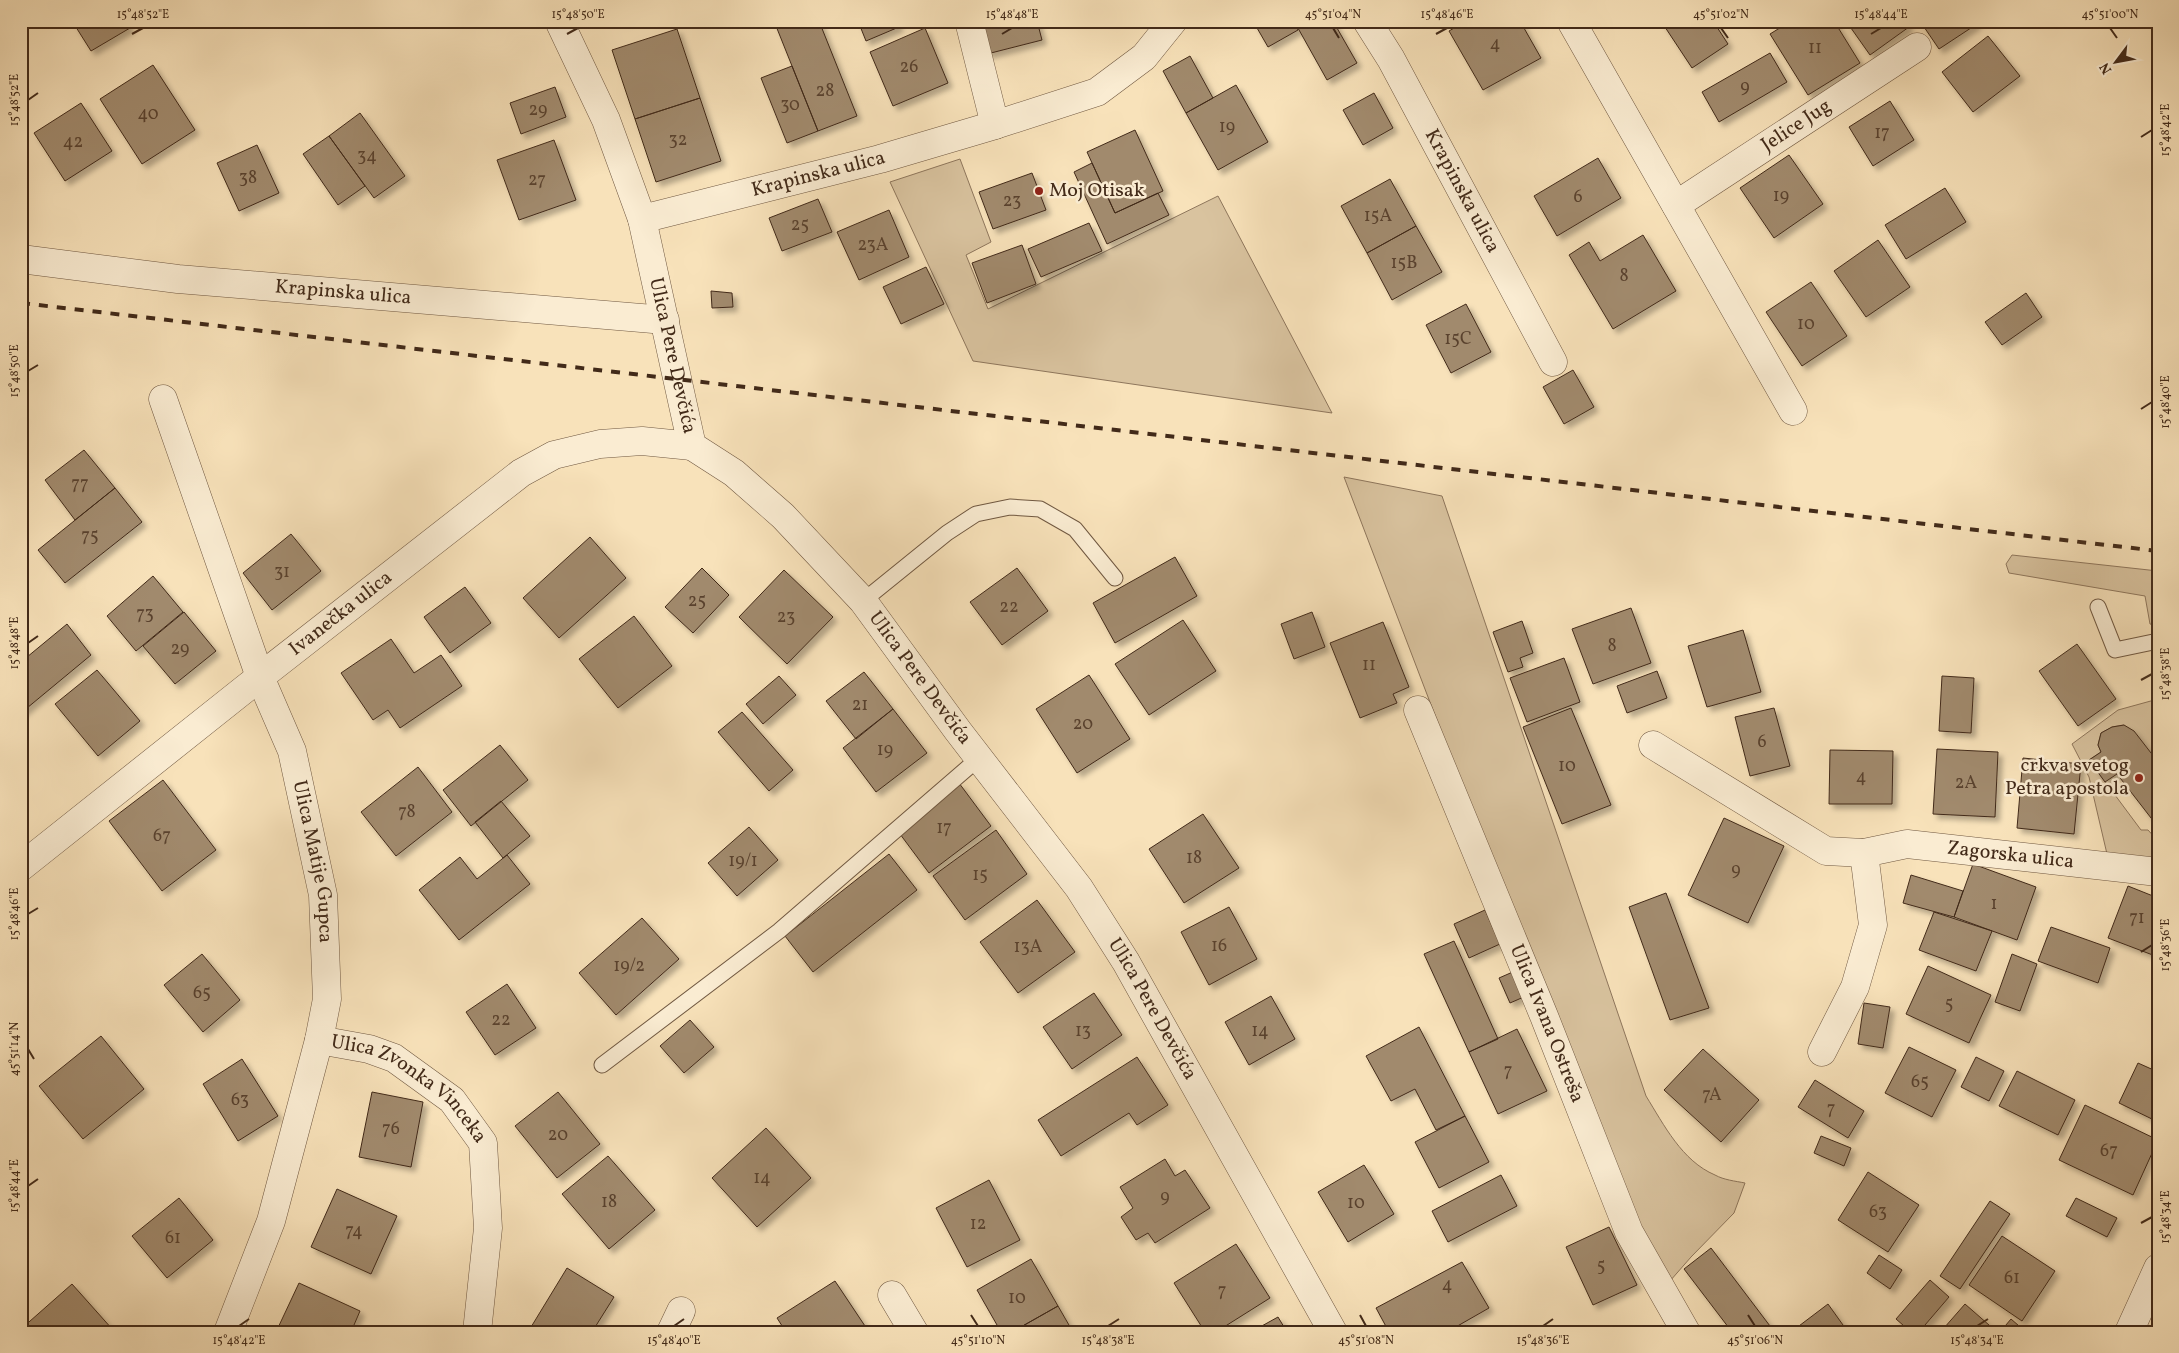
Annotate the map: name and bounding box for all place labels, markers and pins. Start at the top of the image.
place label: Moj Otisak [1049,177,1145,205]
marker: Moj Otisak [1033,185,1045,197]
place label: crkva svetog Petra apostola [2005,752,2129,803]
marker: crkva svetog Petra apostola [2133,772,2145,784]

